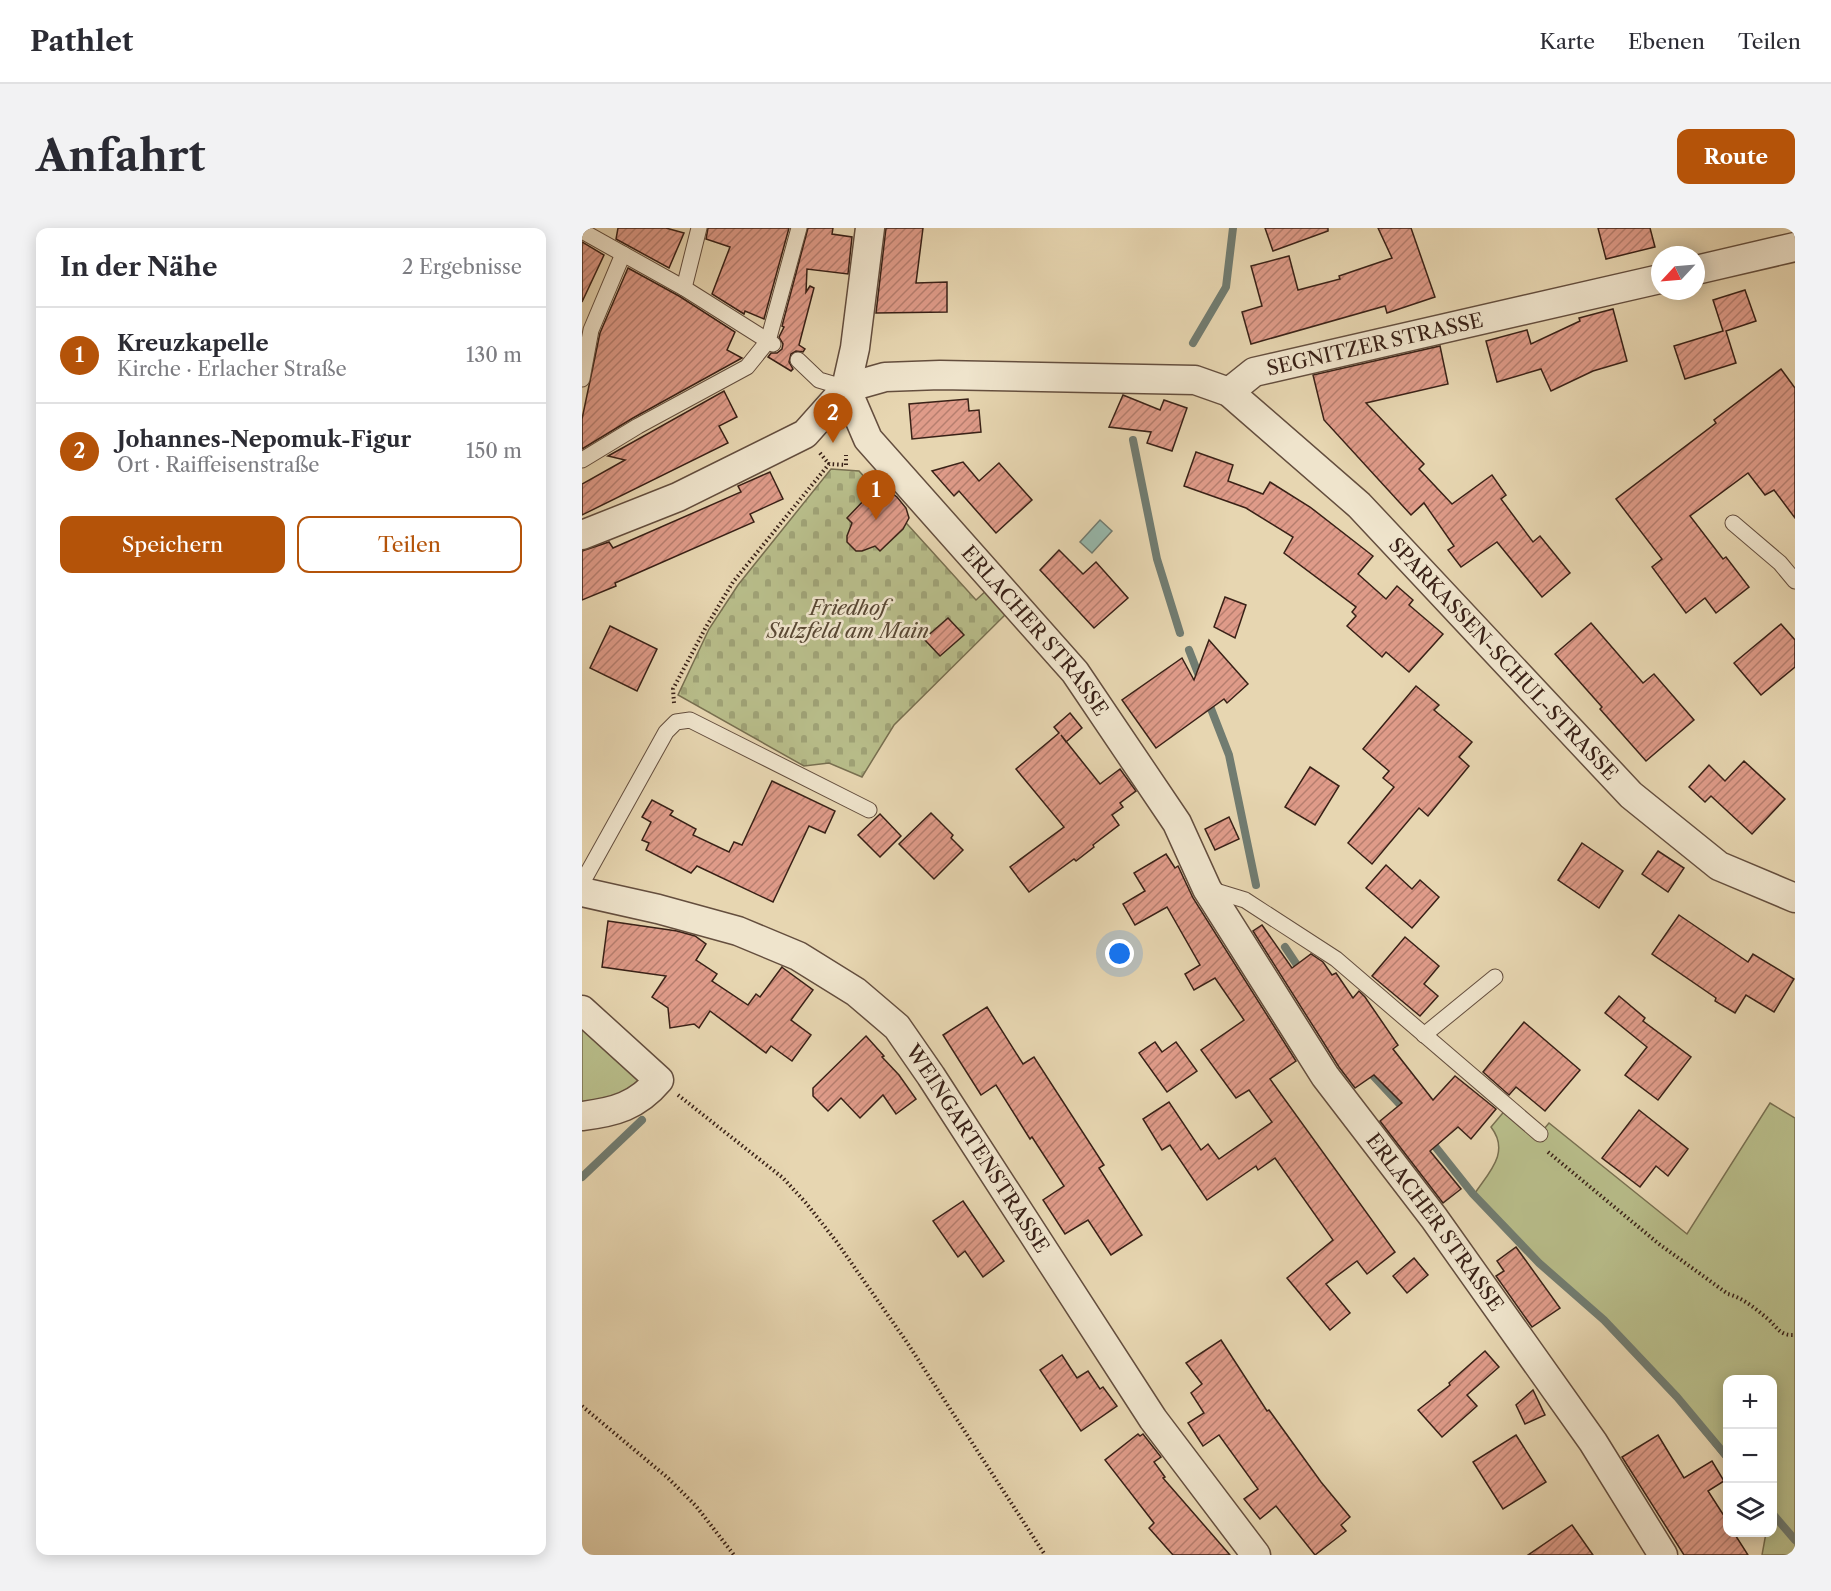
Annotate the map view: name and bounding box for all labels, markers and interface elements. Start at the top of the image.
text: Pathlet [30,24,133,58]
text: Karte [1540,29,1595,54]
text: Ebenen [1628,29,1705,54]
text: Teilen [1738,29,1801,54]
button: Route [1677,129,1795,184]
text: Anfahrt [36,130,205,182]
north arrow [1651,246,1705,300]
text: In der Nähe [60,251,217,283]
text: 2 Ergebnisse [402,255,522,279]
street label: SEGNITZER STRASSE [1264,308,1486,381]
text: Kreuzkapelle [117,330,269,357]
text: 1 [75,343,84,367]
text: 130 m [466,343,522,367]
text: Kirche · Erlacher Straße [117,357,347,381]
pin: 2 [814,394,852,443]
text: Johannes-Nepomuk-Figur [117,426,411,453]
text: 2 [74,439,85,463]
text: 150 m [466,439,522,463]
text: Ort · Raiffeisenstraße [117,453,320,477]
pin: 1 [856,470,896,520]
button: Speichern [60,516,285,573]
button: Teilen [297,516,522,573]
street label: SPARKASSEN-SCHUL-STRASSE [1384,533,1623,785]
street label: ERLACHER STRASSE [956,541,1113,721]
park label: Friedhof Sulzfeld am Main [766,596,929,643]
your location [1105,939,1134,968]
street label: WEINGARTENSTRASSE [900,1039,1054,1257]
street label: ERLACHER STRASSE [1361,1128,1508,1316]
map controls [1723,1375,1777,1537]
button: + [1723,1375,1777,1429]
button: − [1723,1429,1777,1483]
button: layers [1723,1483,1777,1537]

